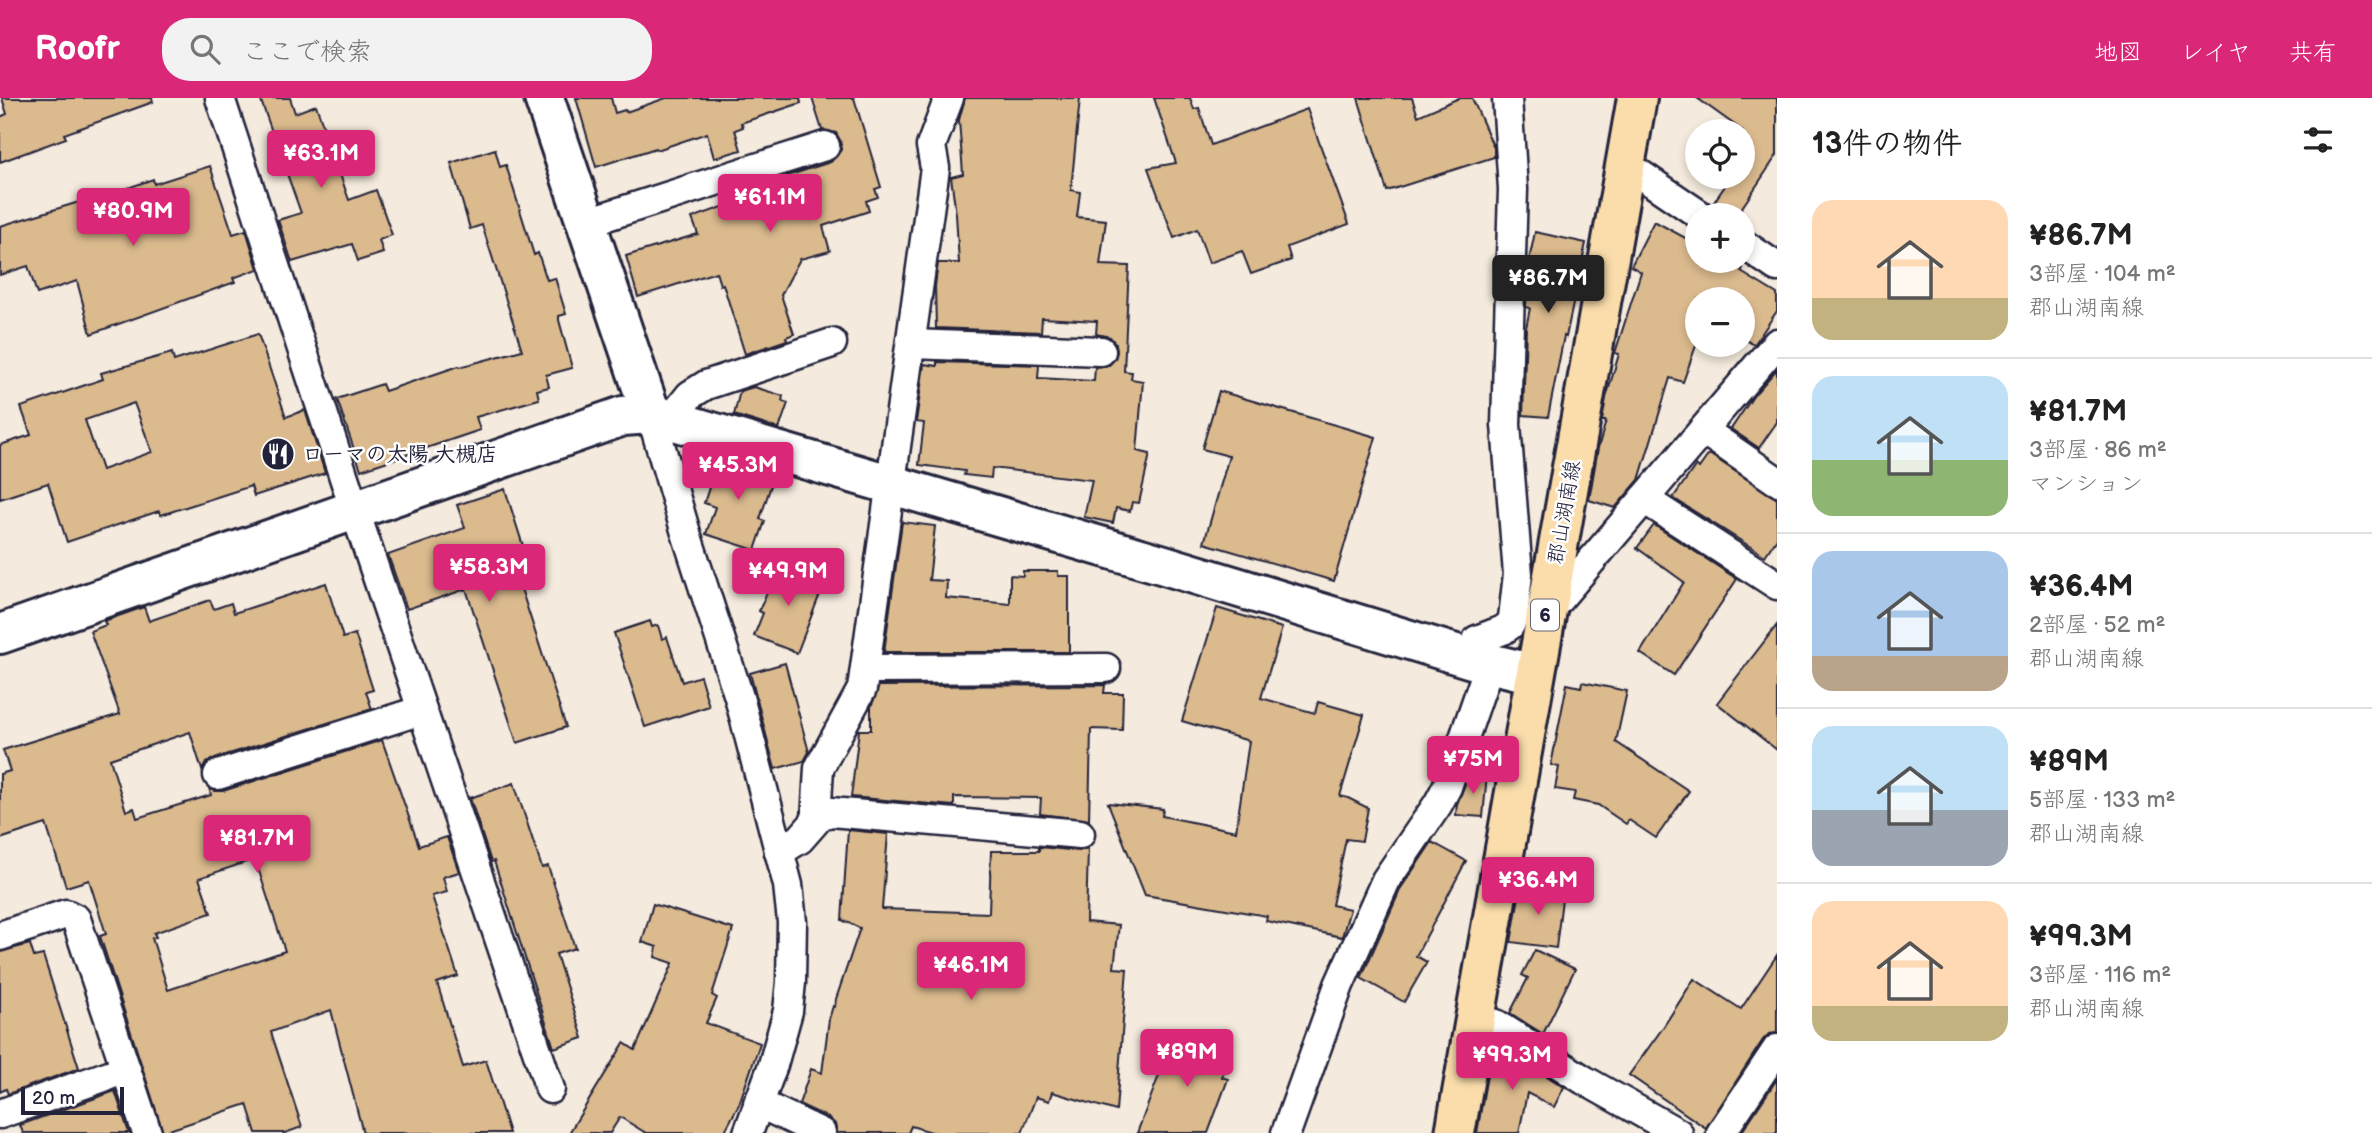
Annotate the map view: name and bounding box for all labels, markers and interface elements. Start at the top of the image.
search box [162,18,652,81]
text: Roofr [35,29,120,69]
icon: search [186,30,224,68]
text: ここで検索 [242,37,372,68]
text: 地図 [2094,38,2142,67]
text: レイヤ [2180,38,2251,67]
text: 共有 [2289,38,2337,67]
map controls [1685,119,1755,357]
button: locate [1685,119,1755,189]
icon: filters [2299,121,2337,159]
text: 13件の物件 [1812,126,1962,162]
pin: ¥63.1M [264,130,378,190]
text: ¥63.1M [283,139,359,167]
pin: ¥61.1M [713,174,827,234]
text: ¥61.1M [734,183,806,211]
pin: ¥80.9M [76,188,190,248]
text: ¥80.9M [93,197,173,225]
button: + [1685,203,1755,273]
text: ¥86.7M [2029,218,2133,254]
icon: home [1868,228,1952,312]
pin: ¥86.7M [1491,256,1605,315]
text: 3部屋 · 104 m² [2029,260,2176,288]
text: ¥86.7M [1508,264,1588,292]
button: − [1685,287,1755,357]
text: 郡山湖南線 [2029,294,2144,322]
text: ¥81.7M [2029,394,2127,430]
icon: home [1868,404,1952,488]
restaurant icon: ローマの太陽 大槻店 [259,435,297,473]
text: 3部屋 · 86 m² [2029,436,2167,464]
place label: ローマの太陽 大槻店 [302,442,498,467]
pin: ¥45.3M [681,442,795,502]
text: ¥45.3M [698,451,778,479]
street label: 郡山湖南線 [1543,458,1586,566]
text: マンション [2029,470,2143,498]
pin: ¥58.3M [432,545,546,604]
pin: ¥49.9M [731,548,845,608]
text: ¥58.3M [449,553,529,581]
text: ¥49.9M [748,557,828,585]
text: ¥36.4M [2029,569,2133,605]
icon: home [1868,579,1952,663]
road number: 6 [1531,600,1559,630]
text: 2部屋 · 52 m² [2029,611,2165,639]
text: 郡山湖南線 [2029,645,2144,673]
pin: ¥75M [1432,736,1514,796]
text: ¥89M [2029,744,2109,780]
text: ¥75M [1443,745,1503,773]
icon: home [1868,754,1952,838]
text: 5部屋 · 133 m² [2029,786,2176,814]
pin: ¥81.7M [200,816,314,875]
text: 郡山湖南線 [2029,820,2144,848]
text: ¥81.7M [219,824,295,852]
pin: ¥36.4M [1481,858,1595,917]
text: ¥36.4M [1498,866,1578,894]
text: ¥99.3M [2029,919,2133,955]
icon: home [1868,929,1952,1013]
pin: ¥46.1M [914,942,1028,1002]
text: ¥46.1M [933,951,1009,979]
text: 3部屋 · 116 m² [2029,961,2171,989]
text: 郡山湖南線 [2029,995,2144,1023]
pin: ¥89M [1146,1030,1228,1089]
pin: ¥99.3M [1455,1032,1569,1092]
text: ¥89M [1156,1038,1218,1066]
text: ¥99.3M [1472,1041,1552,1069]
scale bar [21,1084,124,1116]
text: 20 m [32,1087,75,1110]

